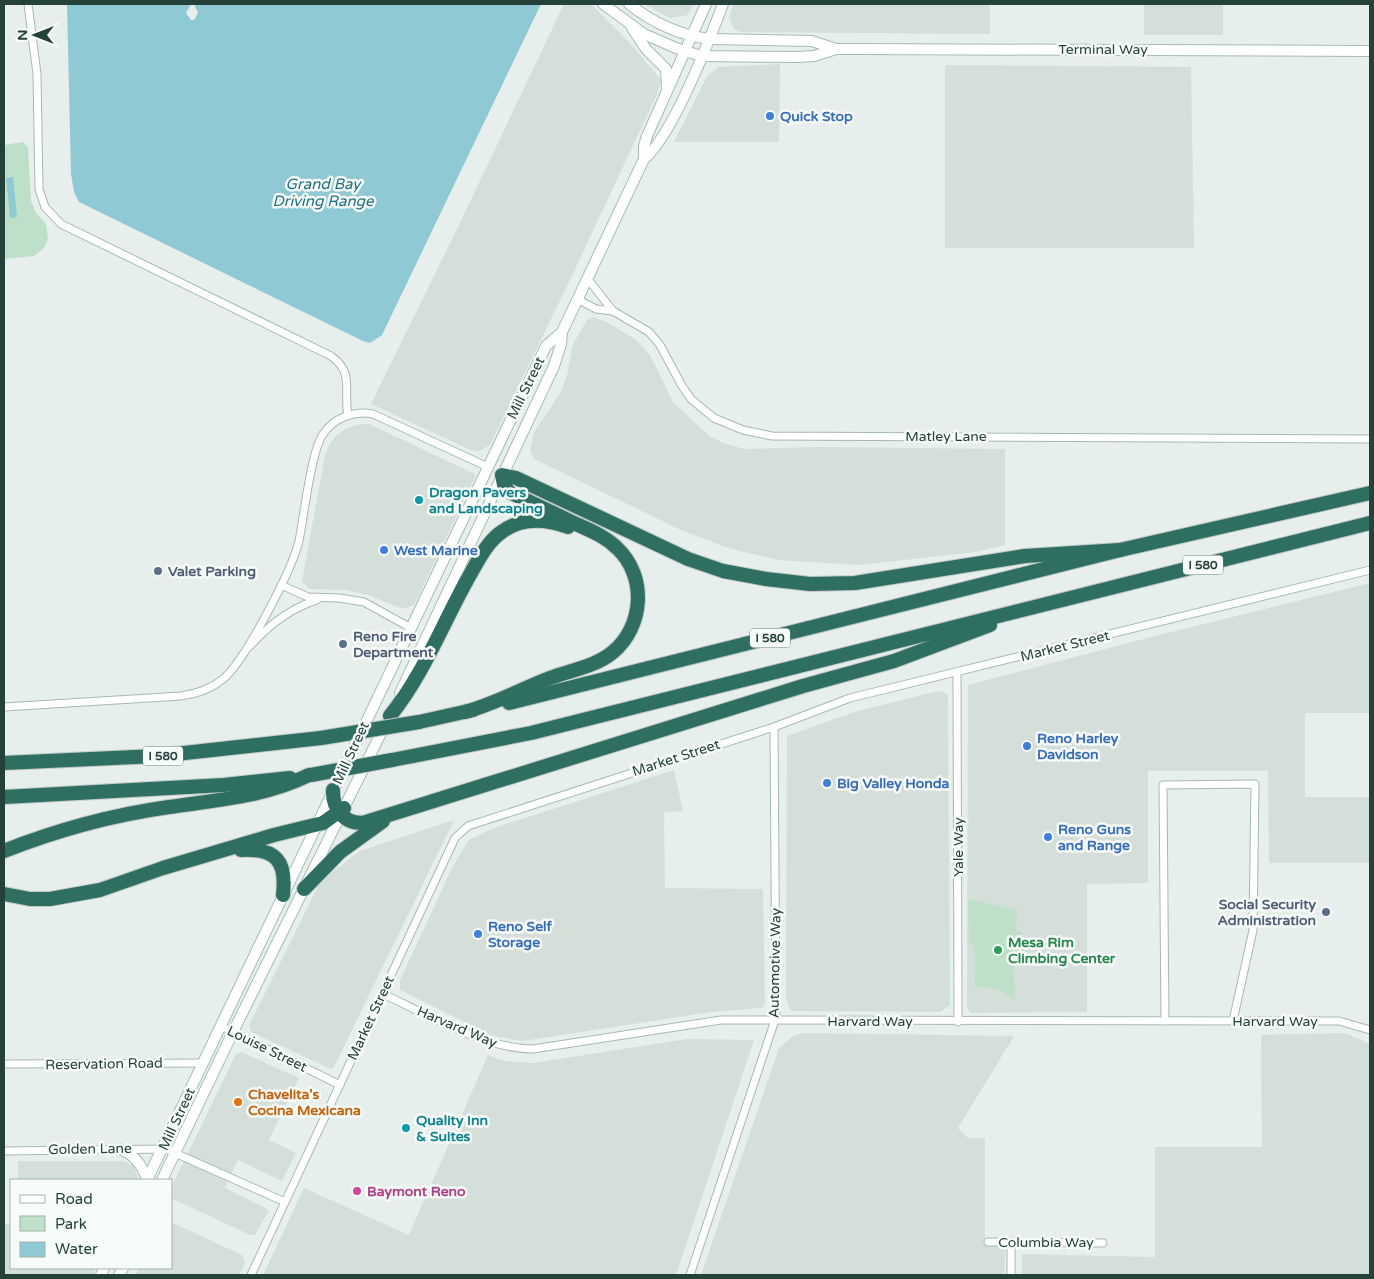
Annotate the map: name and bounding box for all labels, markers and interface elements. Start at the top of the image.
north arrow [10,10,60,60]
text: N [14,29,31,41]
street label: Terminal Way [1058,41,1148,58]
place label: Quick Stop [780,108,853,125]
marker: Quick Stop [764,110,776,122]
water label: Grand Bay Driving Range [273,175,375,210]
street label: Mill Street [504,353,549,422]
street label: Matley Lane [905,428,987,445]
place label: Dragon Pavers and Landscaping [429,484,543,517]
marker: Dragon Pavers and Landscaping [413,494,425,506]
place label: West Marine [394,542,478,559]
marker: West Marine [378,544,390,556]
road number: I 580 [1183,556,1223,574]
place label: Valet Parking [168,563,256,580]
marker: Valet Parking [152,565,164,577]
street label: Market Street [1019,627,1112,665]
place label: Reno Fire Department [353,628,434,661]
road number: I 580 [750,628,790,648]
marker: Reno Fire Department [337,638,349,650]
street label: Mill Street [329,718,373,787]
place label: Reno Harley Davidson [1037,730,1119,763]
street label: Market Street [630,736,723,780]
marker: Reno Harley Davidson [1021,740,1033,752]
road number: I 580 [143,746,183,766]
place label: Big Valley Honda [837,775,950,792]
marker: Big Valley Honda [821,777,833,789]
street label: Yale Way [950,817,967,877]
place label: Reno Guns and Range [1058,821,1131,854]
marker: Reno Guns and Range [1042,831,1054,843]
place label: Social Security Administration [1218,896,1316,929]
marker: Social Security Administration [1320,906,1332,918]
street label: Automotive Way [766,907,784,1018]
place label: Reno Self Storage [488,918,553,951]
marker: Reno Self Storage [472,928,484,940]
place label: Mesa Rim Climbing Center [1008,934,1116,967]
marker: Mesa Rim Climbing Center [992,944,1004,956]
street label: Market Street [344,973,398,1063]
street label: Harvard Way [414,1002,500,1052]
street label: Harvard Way [827,1013,913,1030]
street label: Harvard Way [1232,1013,1318,1030]
street label: Louise Street [224,1022,310,1076]
street label: Reservation Road [45,1054,163,1074]
street label: Mill Street [155,1084,199,1153]
place label: Chavelita's Cocina Mexicana [248,1086,361,1119]
marker: Chavelita's Cocina Mexicana [232,1096,244,1108]
place label: Quality Inn & Suites [416,1112,488,1145]
marker: Quality Inn & Suites [400,1122,412,1134]
street label: Golden Lane [48,1140,132,1158]
legend [10,1179,172,1269]
place label: Baymont Reno [367,1183,466,1200]
marker: Baymont Reno [351,1185,363,1197]
text: Road [55,1190,93,1208]
text: Park [55,1215,87,1233]
street label: Columbia Way [998,1234,1094,1251]
text: Water [55,1240,98,1258]

